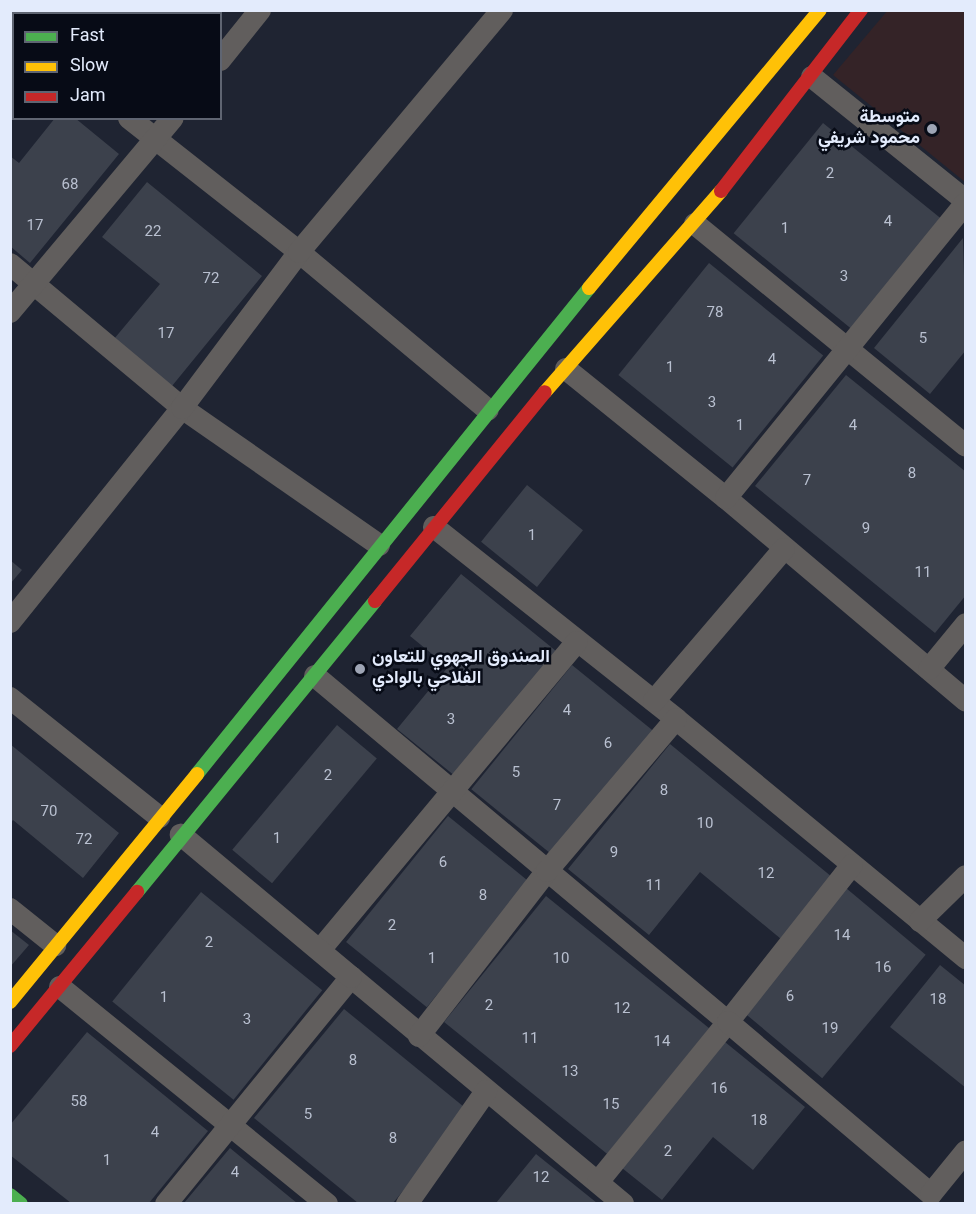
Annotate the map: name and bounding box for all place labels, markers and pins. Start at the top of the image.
place label: متوسطة محمود شريفي [818,108,920,150]
marker: متوسطة محمود شريفي [925,122,939,136]
place label: الصندوق الجهوي للتعاون الفلاحي بالوادي [372,648,550,690]
marker: الصندوق الجهوي للتعاون الفلاحي بالوادي [353,662,367,676]

